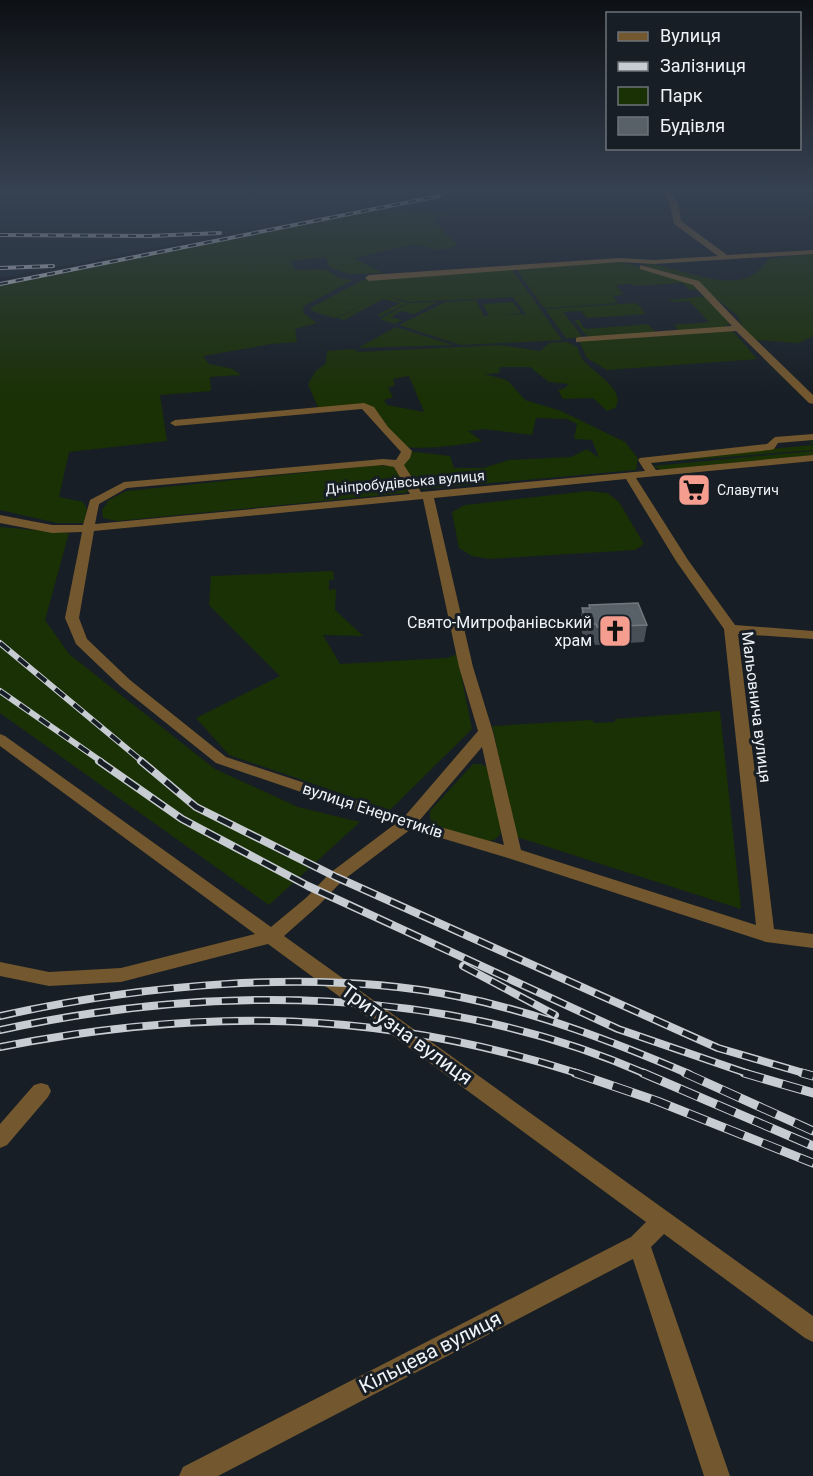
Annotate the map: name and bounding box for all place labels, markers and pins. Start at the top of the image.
supermarket icon: Славутич [676,472,712,508]
place label: Славутич [717,482,779,498]
place label: Свято-Митрофанівський храм [407,613,592,650]
church icon: Свято-Митрофанівський храм [597,613,633,649]

